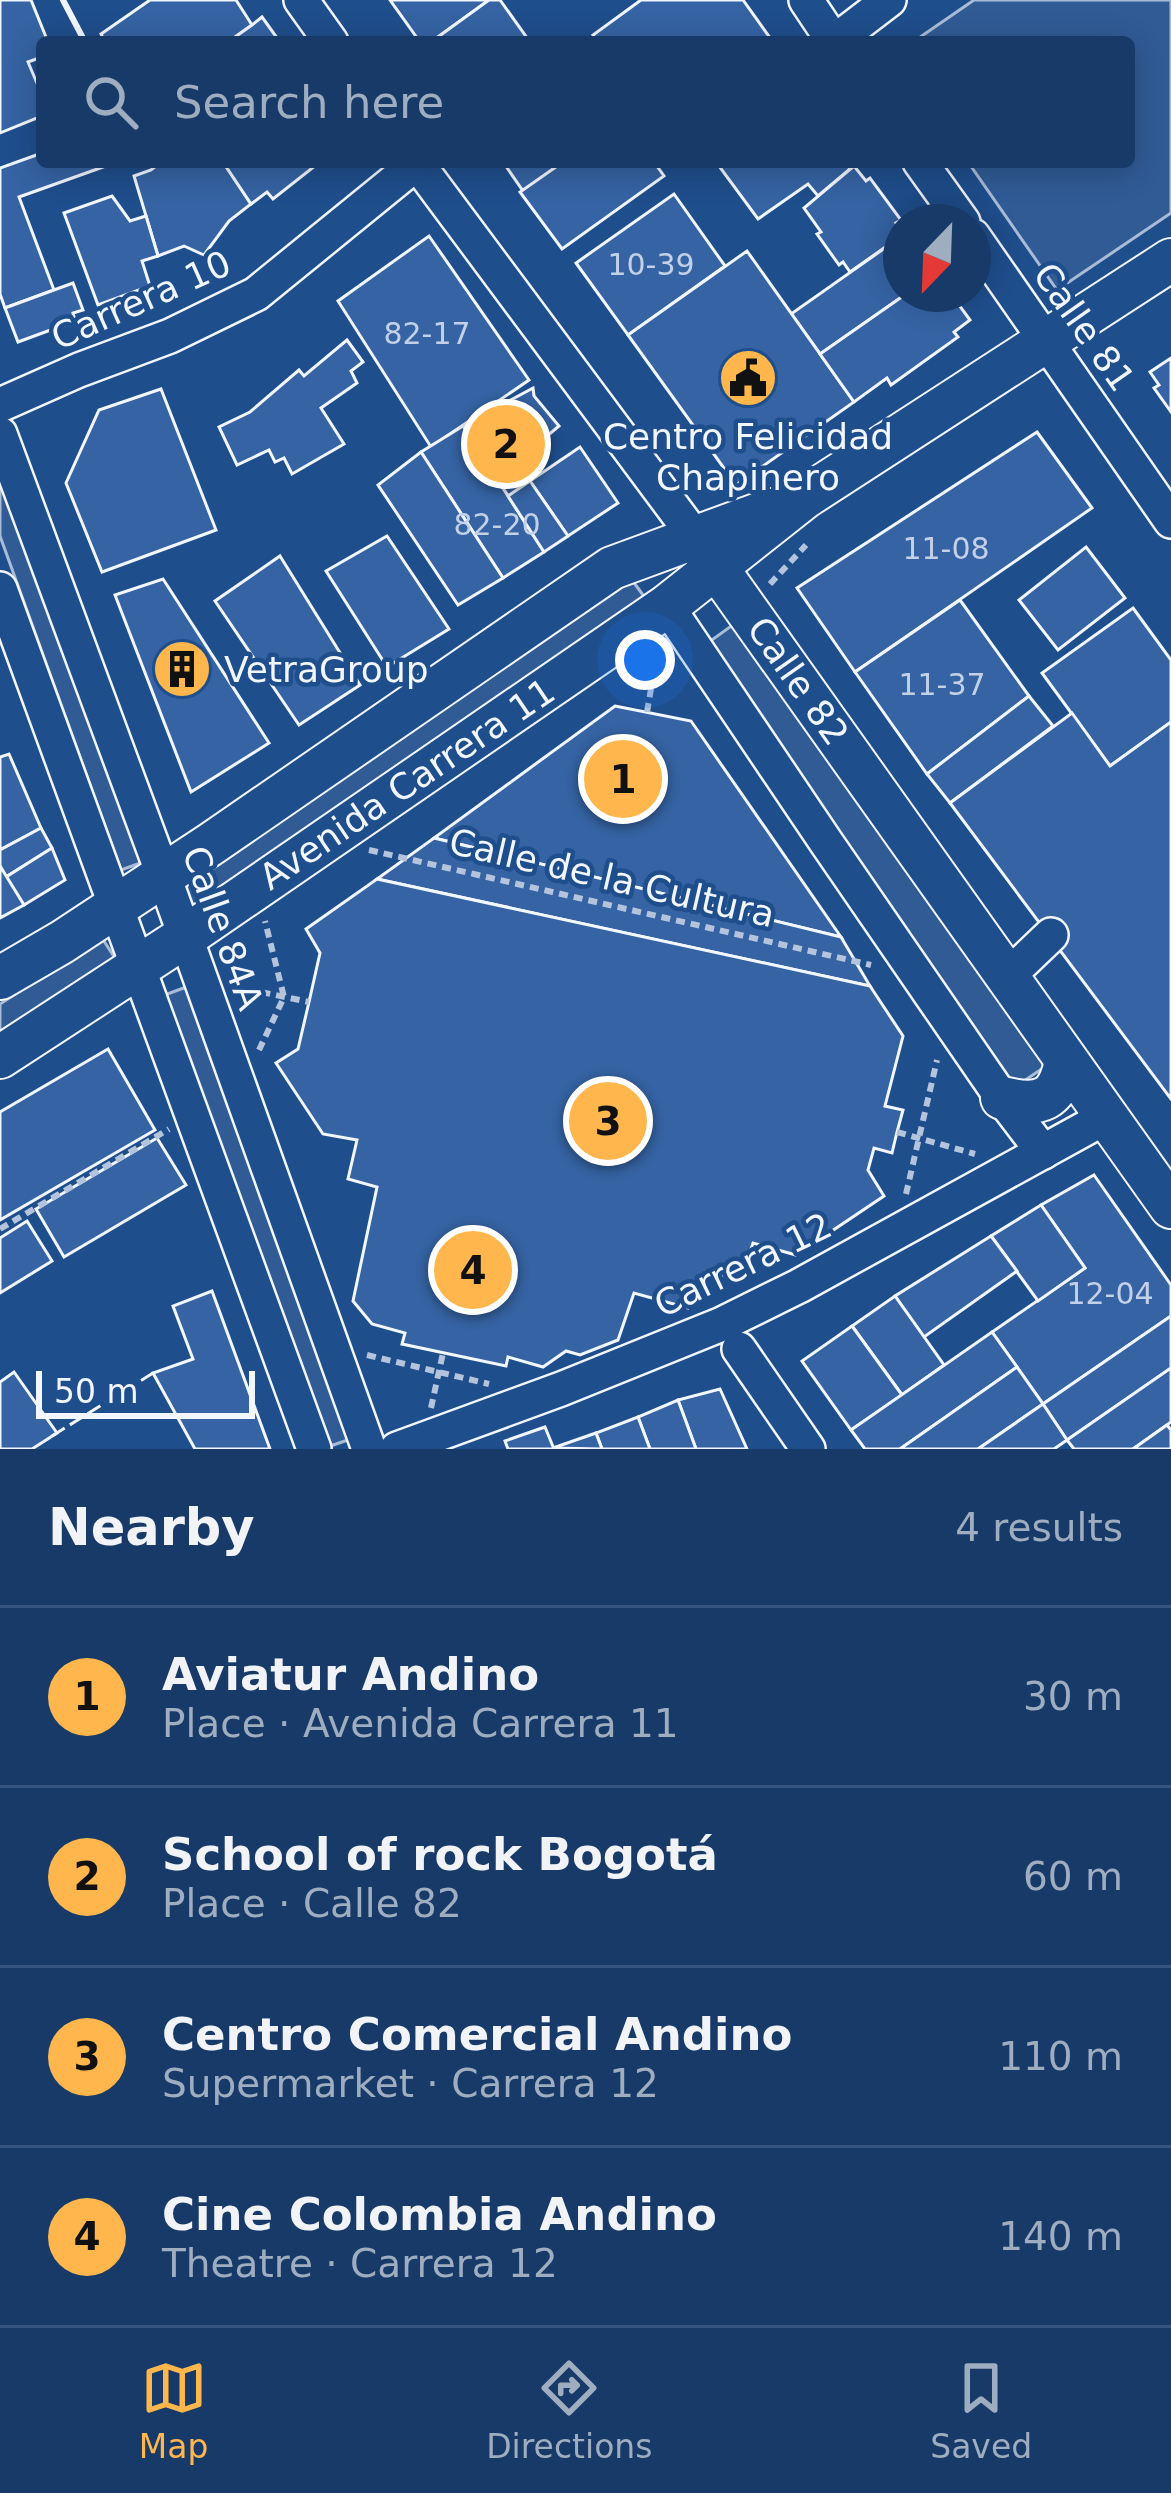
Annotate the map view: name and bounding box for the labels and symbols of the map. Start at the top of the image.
north arrow [883,204,991,312]
street label: Carrera 10 [45,242,237,358]
house number: 10-39 [607,247,695,282]
street label: Calle 81 [1025,255,1143,399]
house number: 82-17 [383,316,471,351]
public building icon: Centro Felicidad Chapinero [717,347,779,409]
pin: 2 [467,399,545,489]
place label: Centro Felicidad Chapinero [603,416,893,498]
house number: 82-20 [453,507,541,542]
house number: 11-08 [902,531,990,566]
street label: Calle 82 [739,609,857,753]
your location [615,630,675,690]
building icon: VetraGroup [151,638,213,700]
place label: VetraGroup [224,649,429,690]
house number: 11-37 [898,667,986,702]
street label: Avenida Carrera 11 [252,670,562,898]
pin: 1 [584,734,662,824]
street label: Calle de la Cultura [445,821,779,935]
street label: Calle 84A [174,841,272,1016]
pin: 3 [569,1076,647,1166]
street label: Carrera 12 [648,1205,838,1325]
pin: 4 [434,1225,512,1315]
house number: 12-04 [1066,1276,1154,1311]
scale bar [36,1365,255,1418]

